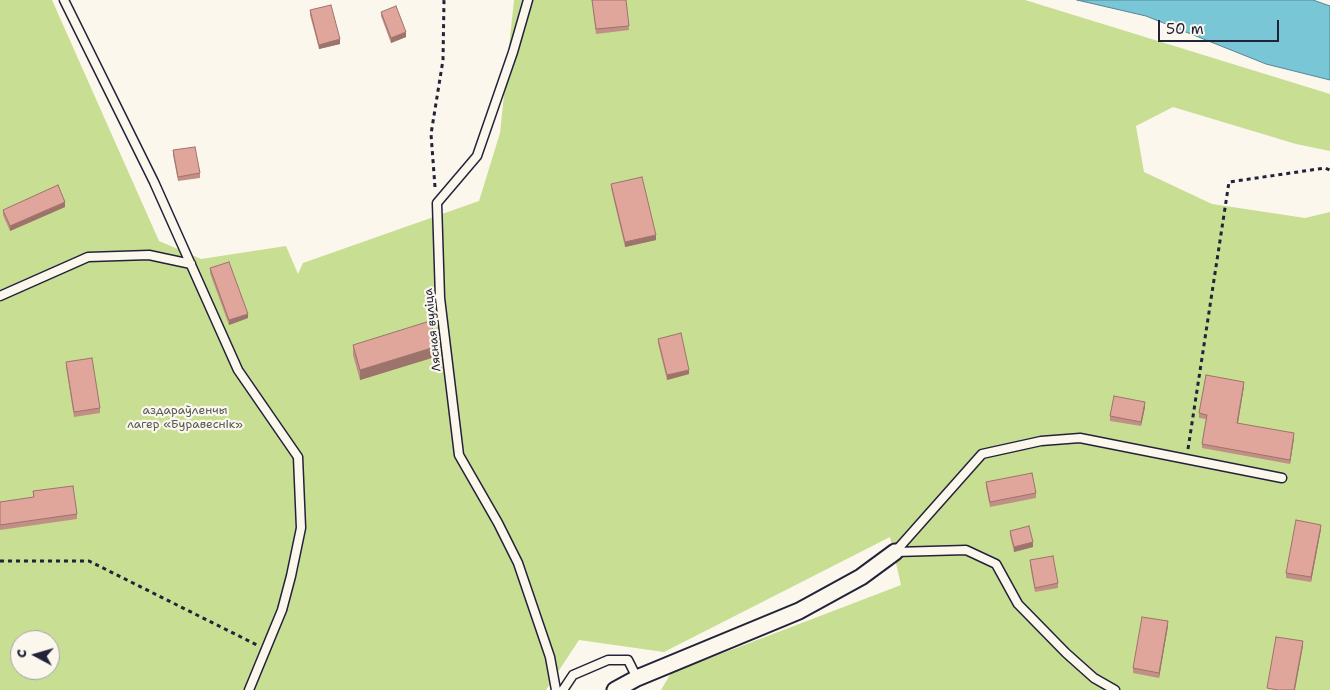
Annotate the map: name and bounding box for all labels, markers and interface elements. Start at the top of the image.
scale bar [1160,10,1281,42]
text: 50 m [1166,19,1204,39]
street label: Лясная вуліца [421,288,445,372]
park label: аздараўленчы лагер «Буравеснік» [127,404,243,432]
north arrow [10,630,60,680]
text: С [12,648,30,659]

